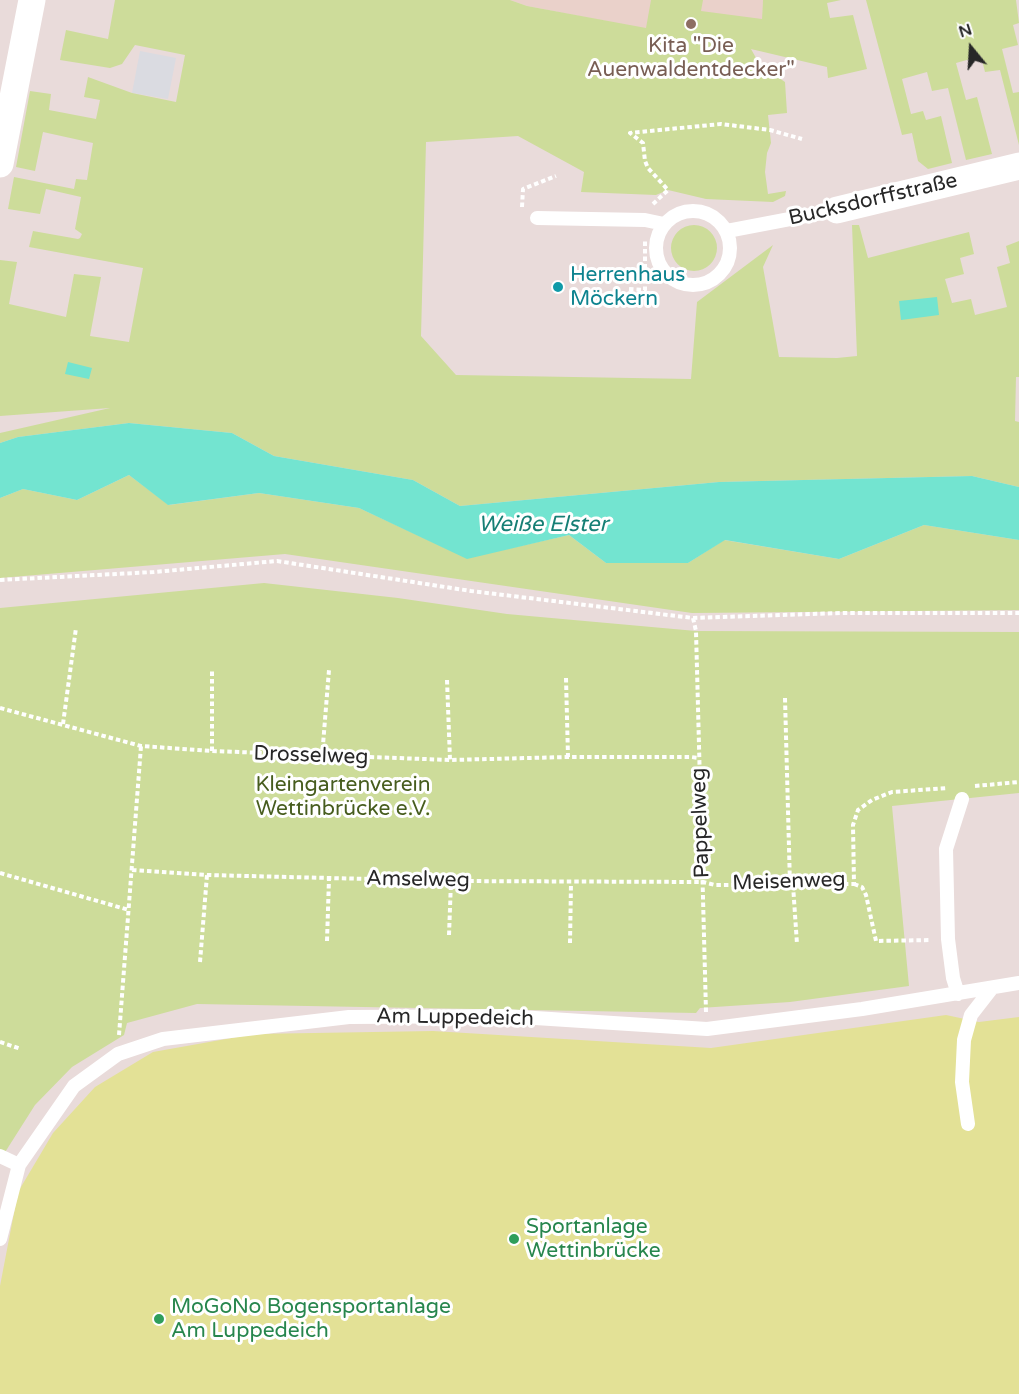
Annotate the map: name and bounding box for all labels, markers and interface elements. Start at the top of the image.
marker: Kita "Die Auenwaldentdecker" [684,17,698,31]
north arrow [941,18,1001,78]
text: N [956,19,975,42]
place label: Kita "Die Auenwaldentdecker" [587,33,795,83]
street label: Bucksdorffstraße [786,168,960,232]
place label: Herrenhaus Möckern [570,262,685,312]
marker: Herrenhaus Möckern [551,280,565,294]
water label: Weiße Elster [478,512,608,538]
street label: Drosselweg [253,741,369,771]
street label: Pappelweg [686,767,716,879]
park label: Kleingartenverein Wettinbrücke e.V. [255,772,431,822]
street label: Amselweg [366,866,470,894]
street label: Meisenweg [732,867,846,897]
street label: Am Luppedeich [376,1004,534,1032]
place label: Sportanlage Wettinbrücke [526,1214,661,1264]
marker: Sportanlage Wettinbrücke [507,1232,521,1246]
place label: MoGoNo Bogensportanlage Am Luppedeich [171,1294,451,1344]
marker: MoGoNo Bogensportanlage Am Luppedeich [152,1312,166,1326]

